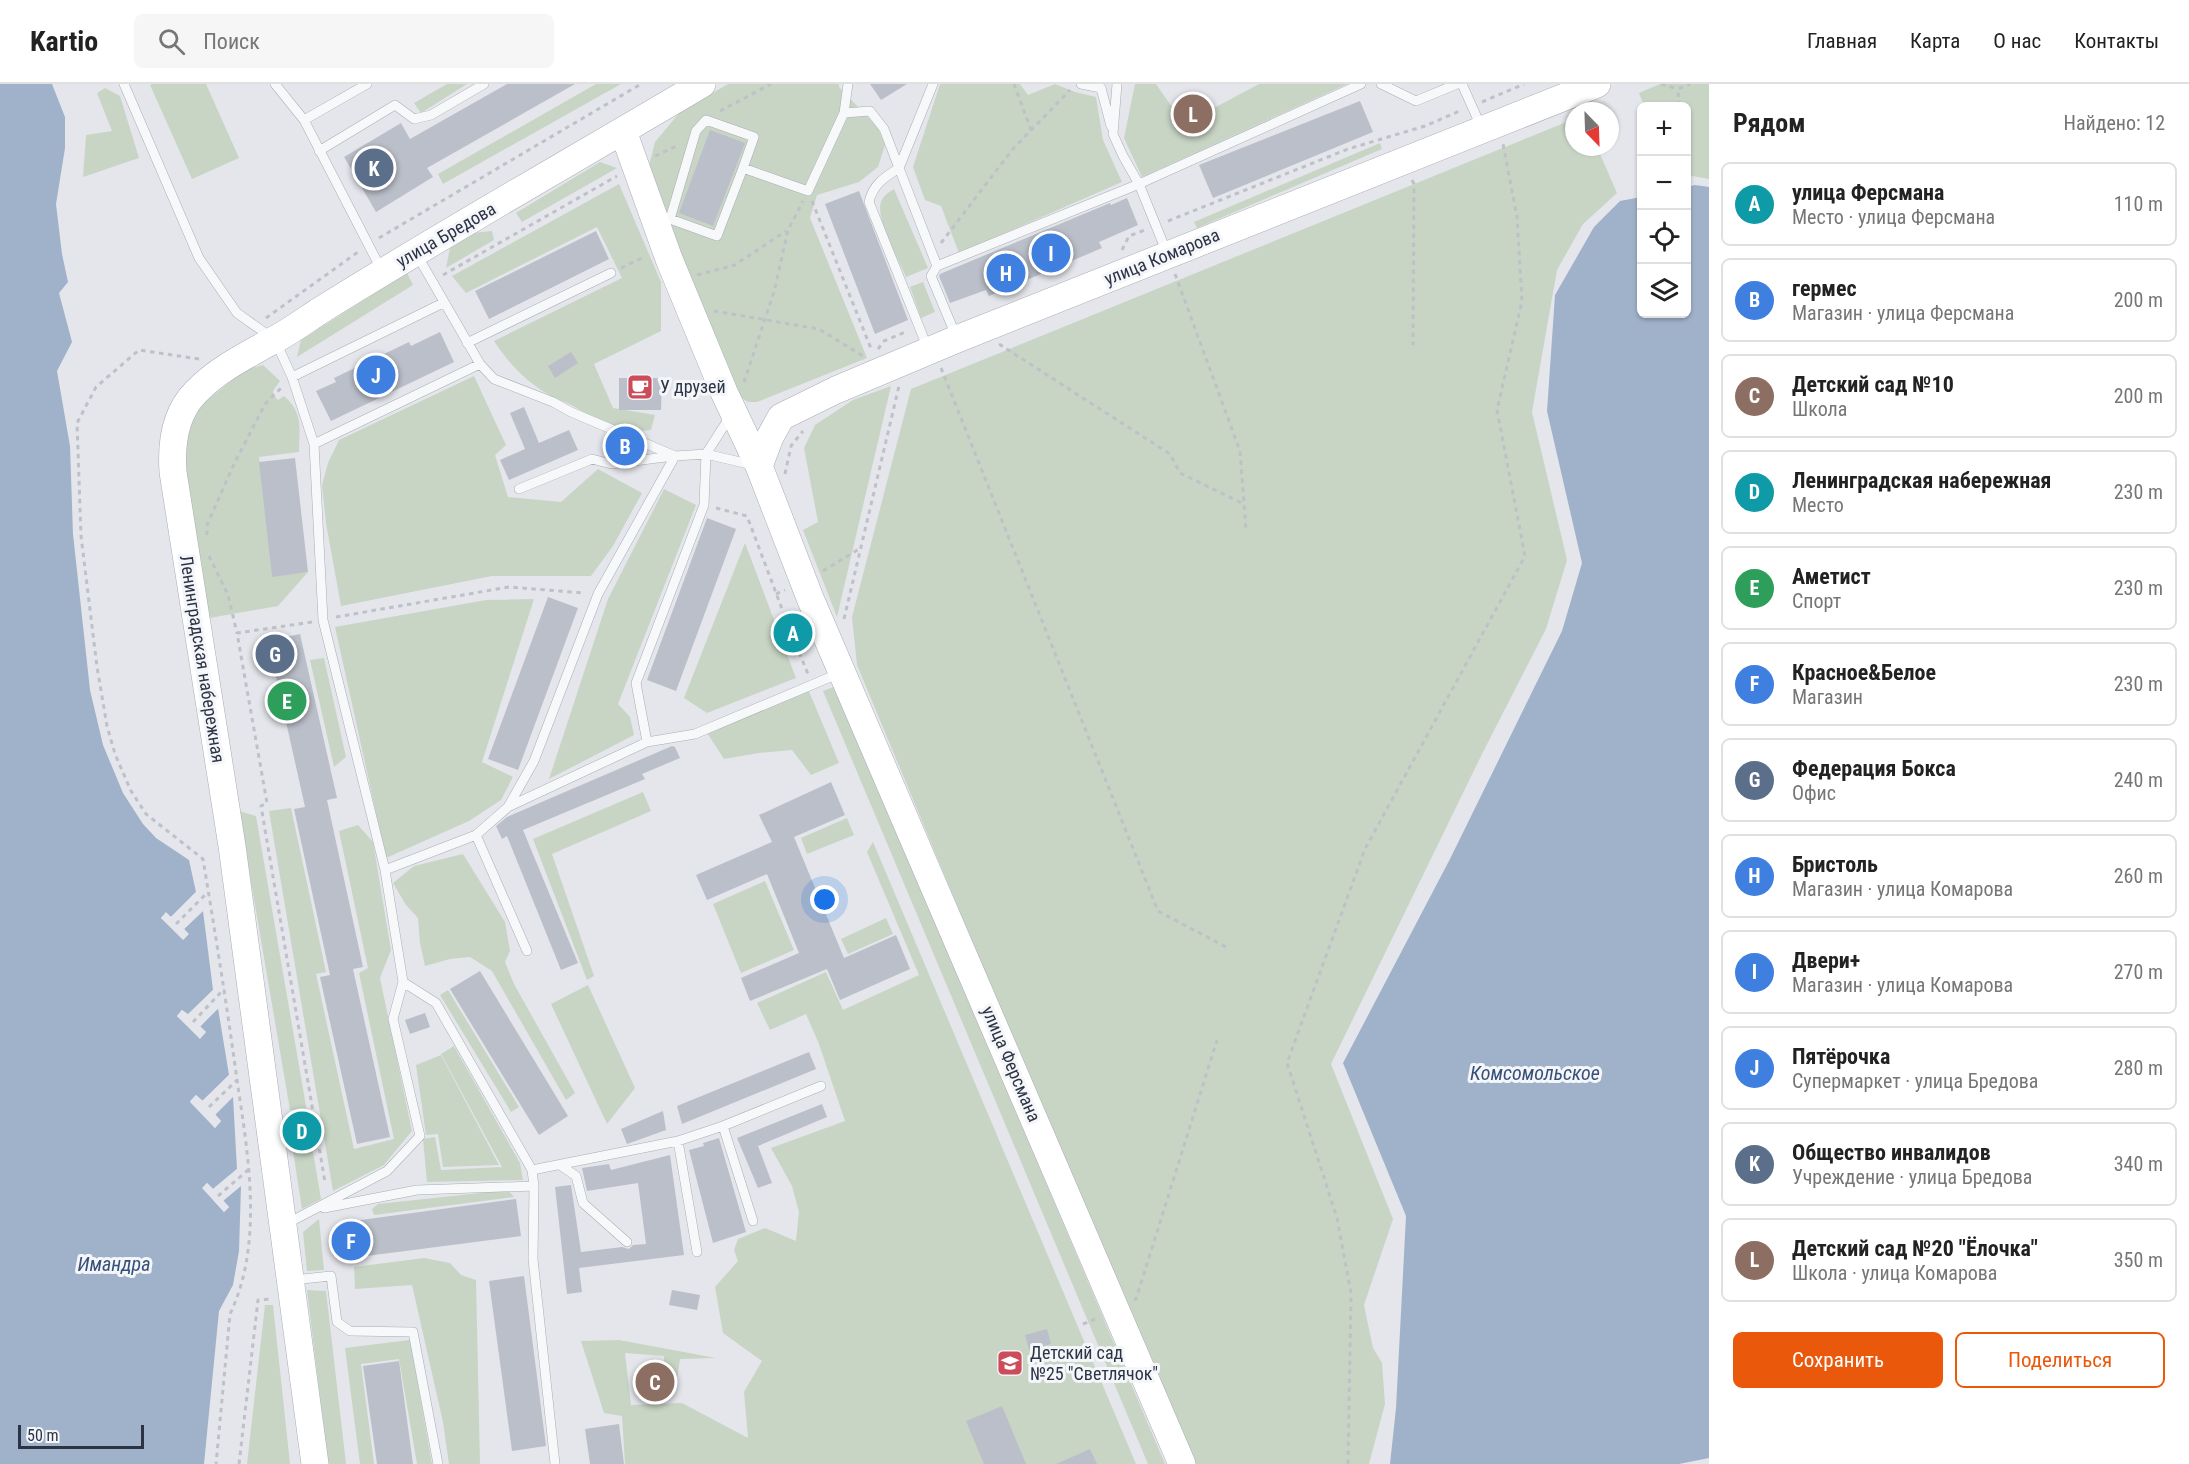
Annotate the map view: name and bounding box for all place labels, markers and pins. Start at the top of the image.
pin: L [1174,92,1212,136]
pin: K [354,146,394,190]
pin: I [1032,230,1070,276]
pin: H [986,250,1026,296]
pin: J [356,352,395,398]
cafe icon: У друзей [625,372,655,402]
place label: У друзей [660,376,726,397]
pin: B [606,424,644,469]
pin: A [774,610,812,656]
pin: G [256,632,294,676]
pin: E [268,678,306,724]
pin: D [282,1108,322,1154]
pin: F [332,1218,370,1264]
place label: Детский сад №25 "Светлячок" [1030,1342,1158,1384]
school or university icon: Детский сад №25 "Светлячок" [995,1348,1025,1378]
pin: C [636,1360,674,1404]

